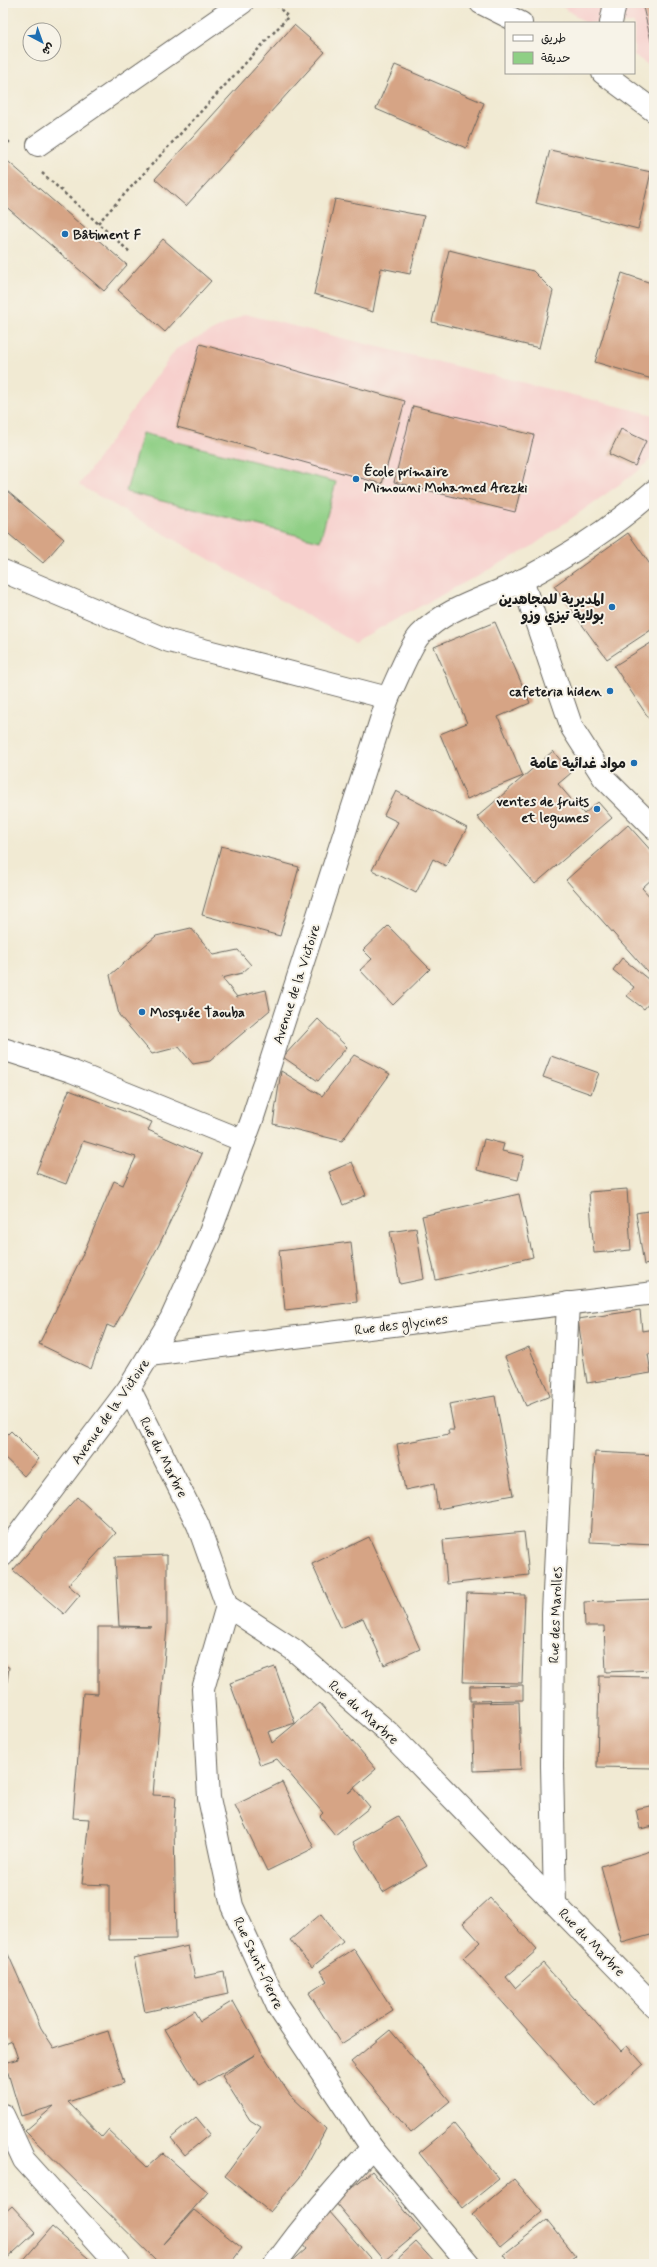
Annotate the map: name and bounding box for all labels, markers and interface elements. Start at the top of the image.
north arrow [22,22,62,62]
legend [505,22,635,74]
text: طريق [541,31,566,47]
text: ش [39,40,57,58]
text: حديقة [541,51,570,67]
place label: Bâtiment F [73,226,142,244]
marker: Bâtiment F [60,229,70,239]
place label: École primaire Mimouni Mohamed Arezki [364,463,527,497]
marker: École primaire Mimouni Mohamed Arezki [351,474,361,484]
place label: المديرية للمجاهدين بولاية تيزي وزو [499,591,604,626]
marker: المديرية للمجاهدين بولاية تيزي وزو [607,602,617,612]
place label: cafeteria hiden [509,683,603,701]
marker: cafeteria hiden [605,686,615,696]
place label: مواد غدائية عامة [530,755,626,773]
marker: مواد غدائية عامة [629,758,639,768]
place label: ventes de fruits et legumes [496,793,590,829]
marker: ventes de fruits et legumes [592,804,602,814]
street label: Avenue de la Victoire [269,922,325,1047]
place label: Mosquée Taouba [150,1004,245,1022]
marker: Mosquée Taouba [137,1007,147,1017]
street label: Rue des glycines [353,1310,449,1341]
street label: Avenue de la Victoire [68,1355,154,1468]
street label: Rue du Marbre [135,1414,191,1501]
street label: Rue des Marolles [545,1566,567,1664]
street label: Rue du Marbre [325,1677,402,1749]
street label: Rue du Marbre [554,1905,628,1981]
street label: Rue Saint-Pierre [229,1914,288,2013]

